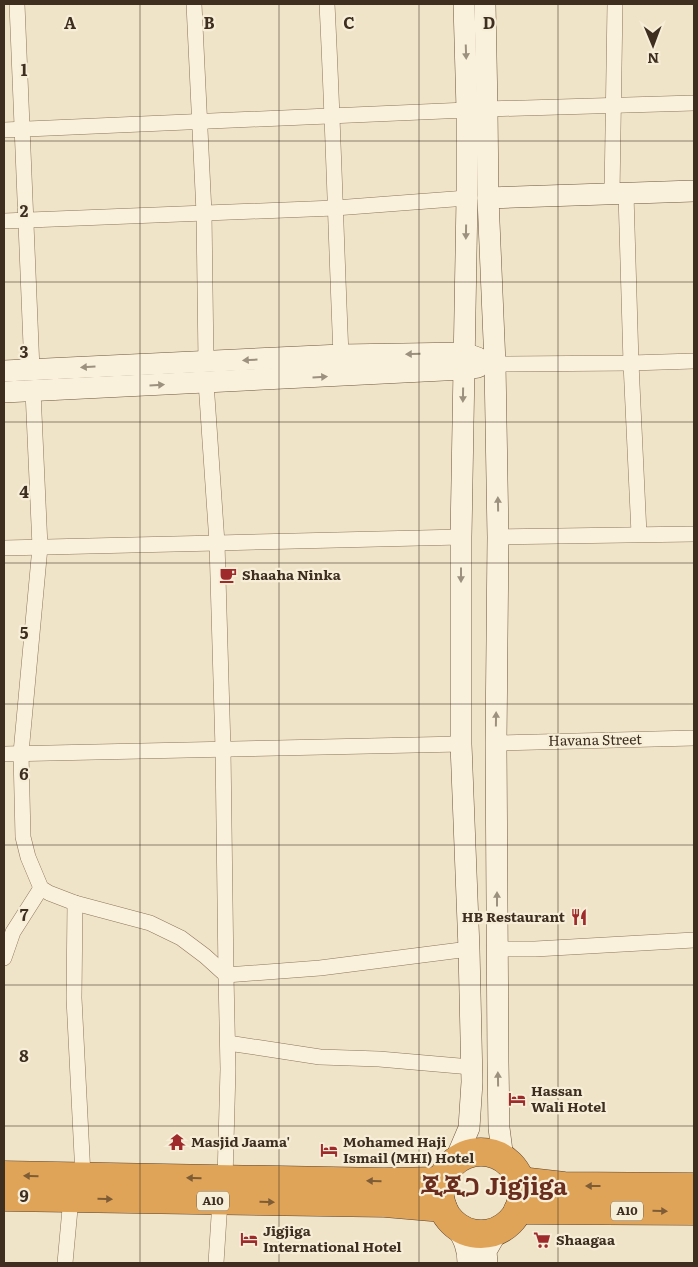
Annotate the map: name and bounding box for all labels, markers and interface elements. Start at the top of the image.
text: A [64,10,76,34]
text: B [203,10,215,34]
text: C [343,10,355,34]
text: D [483,10,495,34]
north arrow [628,20,678,70]
one-way arrow [462,45,470,61]
text: N [647,49,659,69]
text: 1 [21,57,28,81]
text: 2 [20,198,29,222]
one-way arrow [462,225,470,241]
text: 3 [20,339,29,363]
one-way arrow [404,350,420,358]
one-way arrow [242,356,258,364]
one-way arrow [80,364,96,372]
one-way arrow [312,372,328,380]
one-way arrow [150,380,166,388]
one-way arrow [459,387,467,403]
text: 4 [19,479,29,503]
one-way arrow [493,496,501,512]
place label: Shaaha Ninka [242,564,342,584]
cafe icon: Shaaha Ninka [218,565,238,585]
one-way arrow [457,567,465,583]
text: 5 [20,620,29,644]
one-way arrow [492,711,500,727]
street label: Havana Street [548,728,642,750]
text: 6 [19,761,29,785]
one-way arrow [493,891,501,907]
text: 7 [20,902,29,926]
place label: HB Restaurant [462,906,566,926]
restaurant icon: HB Restaurant [569,907,589,927]
text: 8 [19,1043,29,1067]
one-way arrow [494,1071,502,1087]
place label: Hassan Wali Hotel [531,1080,606,1116]
hotel icon: Hassan Wali Hotel [507,1089,527,1109]
place label: Masjid Jaama' [191,1131,290,1151]
place label: Mohamed Haji Ismail (MHI) Hotel [343,1131,474,1167]
temple icon: Masjid Jaama' [167,1132,187,1152]
hotel icon: Mohamed Haji Ismail (MHI) Hotel [319,1140,339,1160]
district label: ጂጂጋ Jigjiga [421,1167,567,1202]
one-way arrow [23,1171,39,1179]
one-way arrow [186,1174,202,1182]
one-way arrow [366,1177,382,1185]
one-way arrow [585,1182,601,1190]
text: 9 [19,1183,29,1207]
road number: A10 [197,1192,229,1210]
one-way arrow [97,1195,113,1203]
one-way arrow [260,1198,276,1206]
road number: A10 [611,1202,643,1220]
one-way arrow [652,1207,668,1215]
place label: Jigjiga International Hotel [263,1220,402,1256]
hotel icon: Jigjiga International Hotel [239,1229,259,1249]
place label: Shaagaa [556,1229,616,1249]
supermarket icon: Shaagaa [532,1230,552,1250]

